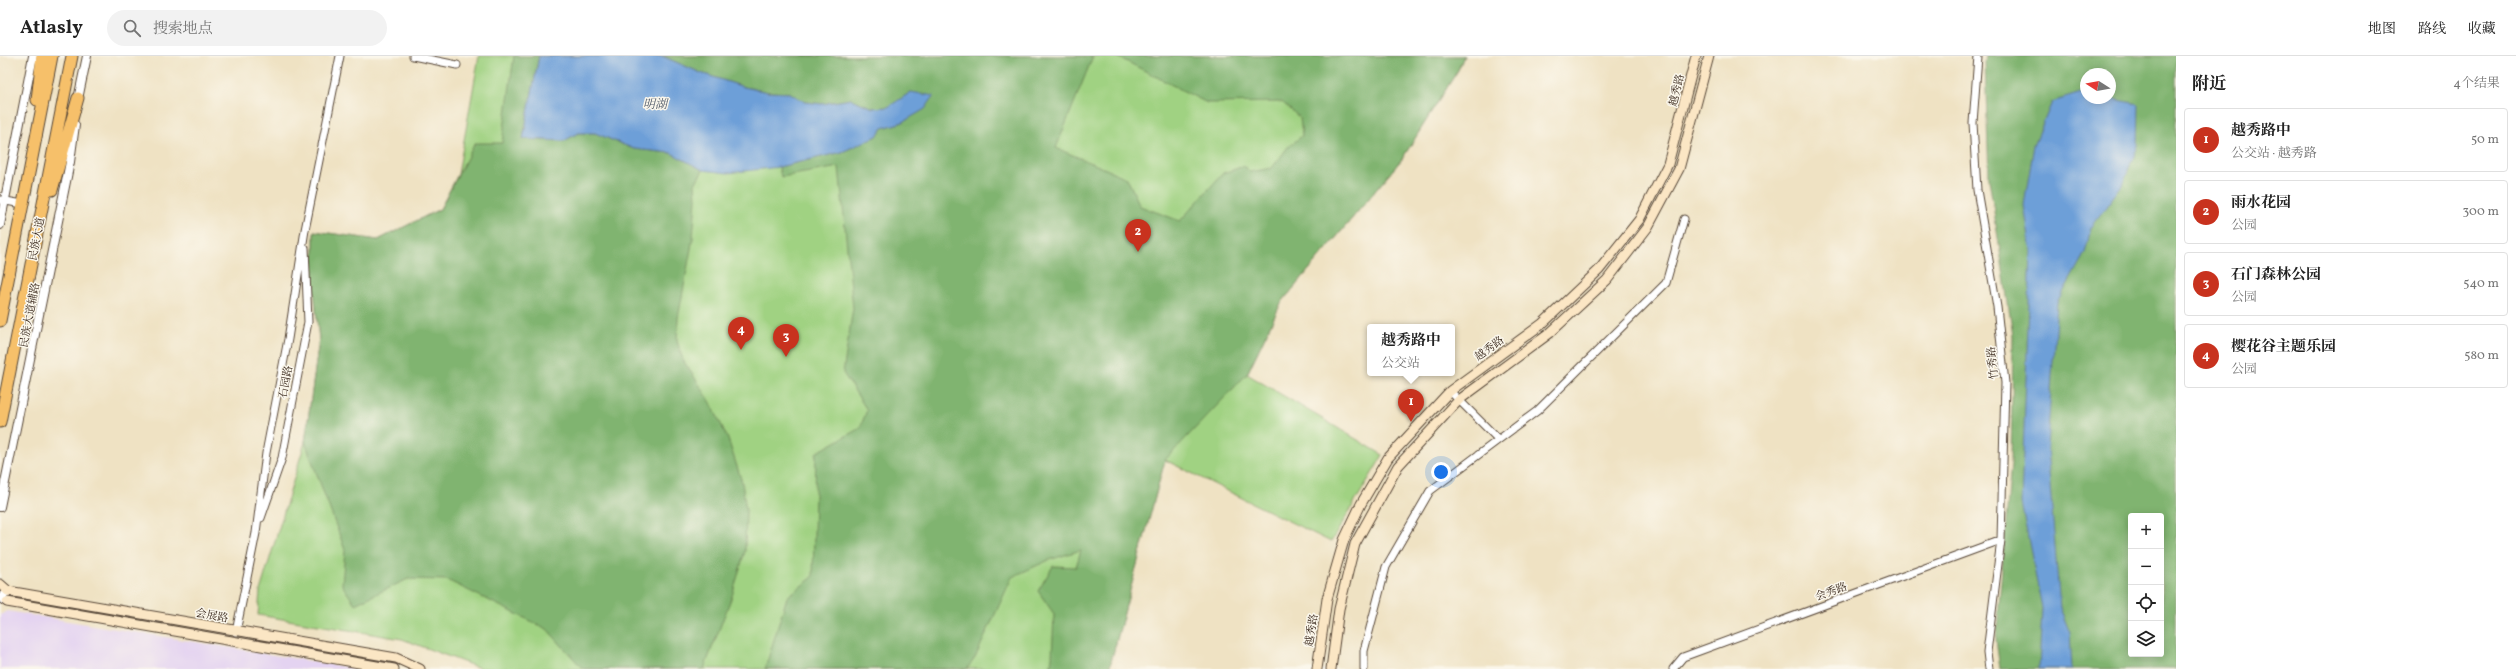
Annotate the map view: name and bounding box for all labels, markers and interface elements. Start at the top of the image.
search box [107,10,387,46]
text: Atlasly [20,15,83,41]
icon: search [121,17,143,39]
text: 搜索地点 [153,19,213,40]
text: 地图 [2368,20,2396,39]
text: 路线 [2418,20,2446,39]
text: 收藏 [2468,20,2496,39]
north arrow [2080,68,2116,104]
street label: 越秀路 [1666,73,1689,108]
text: 附近 [2192,73,2226,96]
text: 4个结果 [2453,75,2500,93]
water label: 明湖 [643,97,669,113]
text: 越秀路中 [2231,121,2291,142]
text: 1 [2203,131,2209,149]
text: 50 m [2471,131,2499,149]
text: 公交站 · 越秀路 [2231,145,2317,163]
text: 雨水花园 [2231,193,2291,214]
text: 2 [2203,203,2209,221]
text: 300 m [2463,203,2499,221]
street label: 民族大道 [26,216,49,262]
text: 公园 [2231,217,2257,235]
pin: 2 [1125,219,1151,252]
text: 石门森林公园 [2231,265,2321,286]
text: 3 [2203,275,2209,293]
text: 540 m [2463,275,2499,293]
street label: 民族大道辅路 [17,281,44,349]
text: 公园 [2231,289,2257,307]
pin: 4 [728,317,754,350]
pin: 3 [773,324,799,357]
popup [1367,324,1455,376]
text: 越秀路中 [1381,331,1441,352]
street label: 越秀路 [1472,333,1508,365]
text: 樱花谷主题乐园 [2231,337,2336,358]
street label: 竹秀路 [1984,346,2003,380]
text: 4 [2202,347,2210,365]
text: 580 m [2464,347,2499,365]
text: 公交站 [1381,355,1420,373]
text: 公园 [2231,361,2257,379]
street label: 石园路 [276,365,297,400]
pin: 1 [1398,389,1424,422]
your location [1431,462,1451,482]
map controls [2128,513,2164,657]
button: + [2128,513,2164,549]
button: − [2128,549,2164,585]
street label: 会秀路 [1813,580,1850,605]
button: locate [2128,585,2164,621]
street label: 会展路 [194,606,229,627]
street label: 越秀路 [1302,613,1322,648]
button: layers [2128,621,2164,657]

